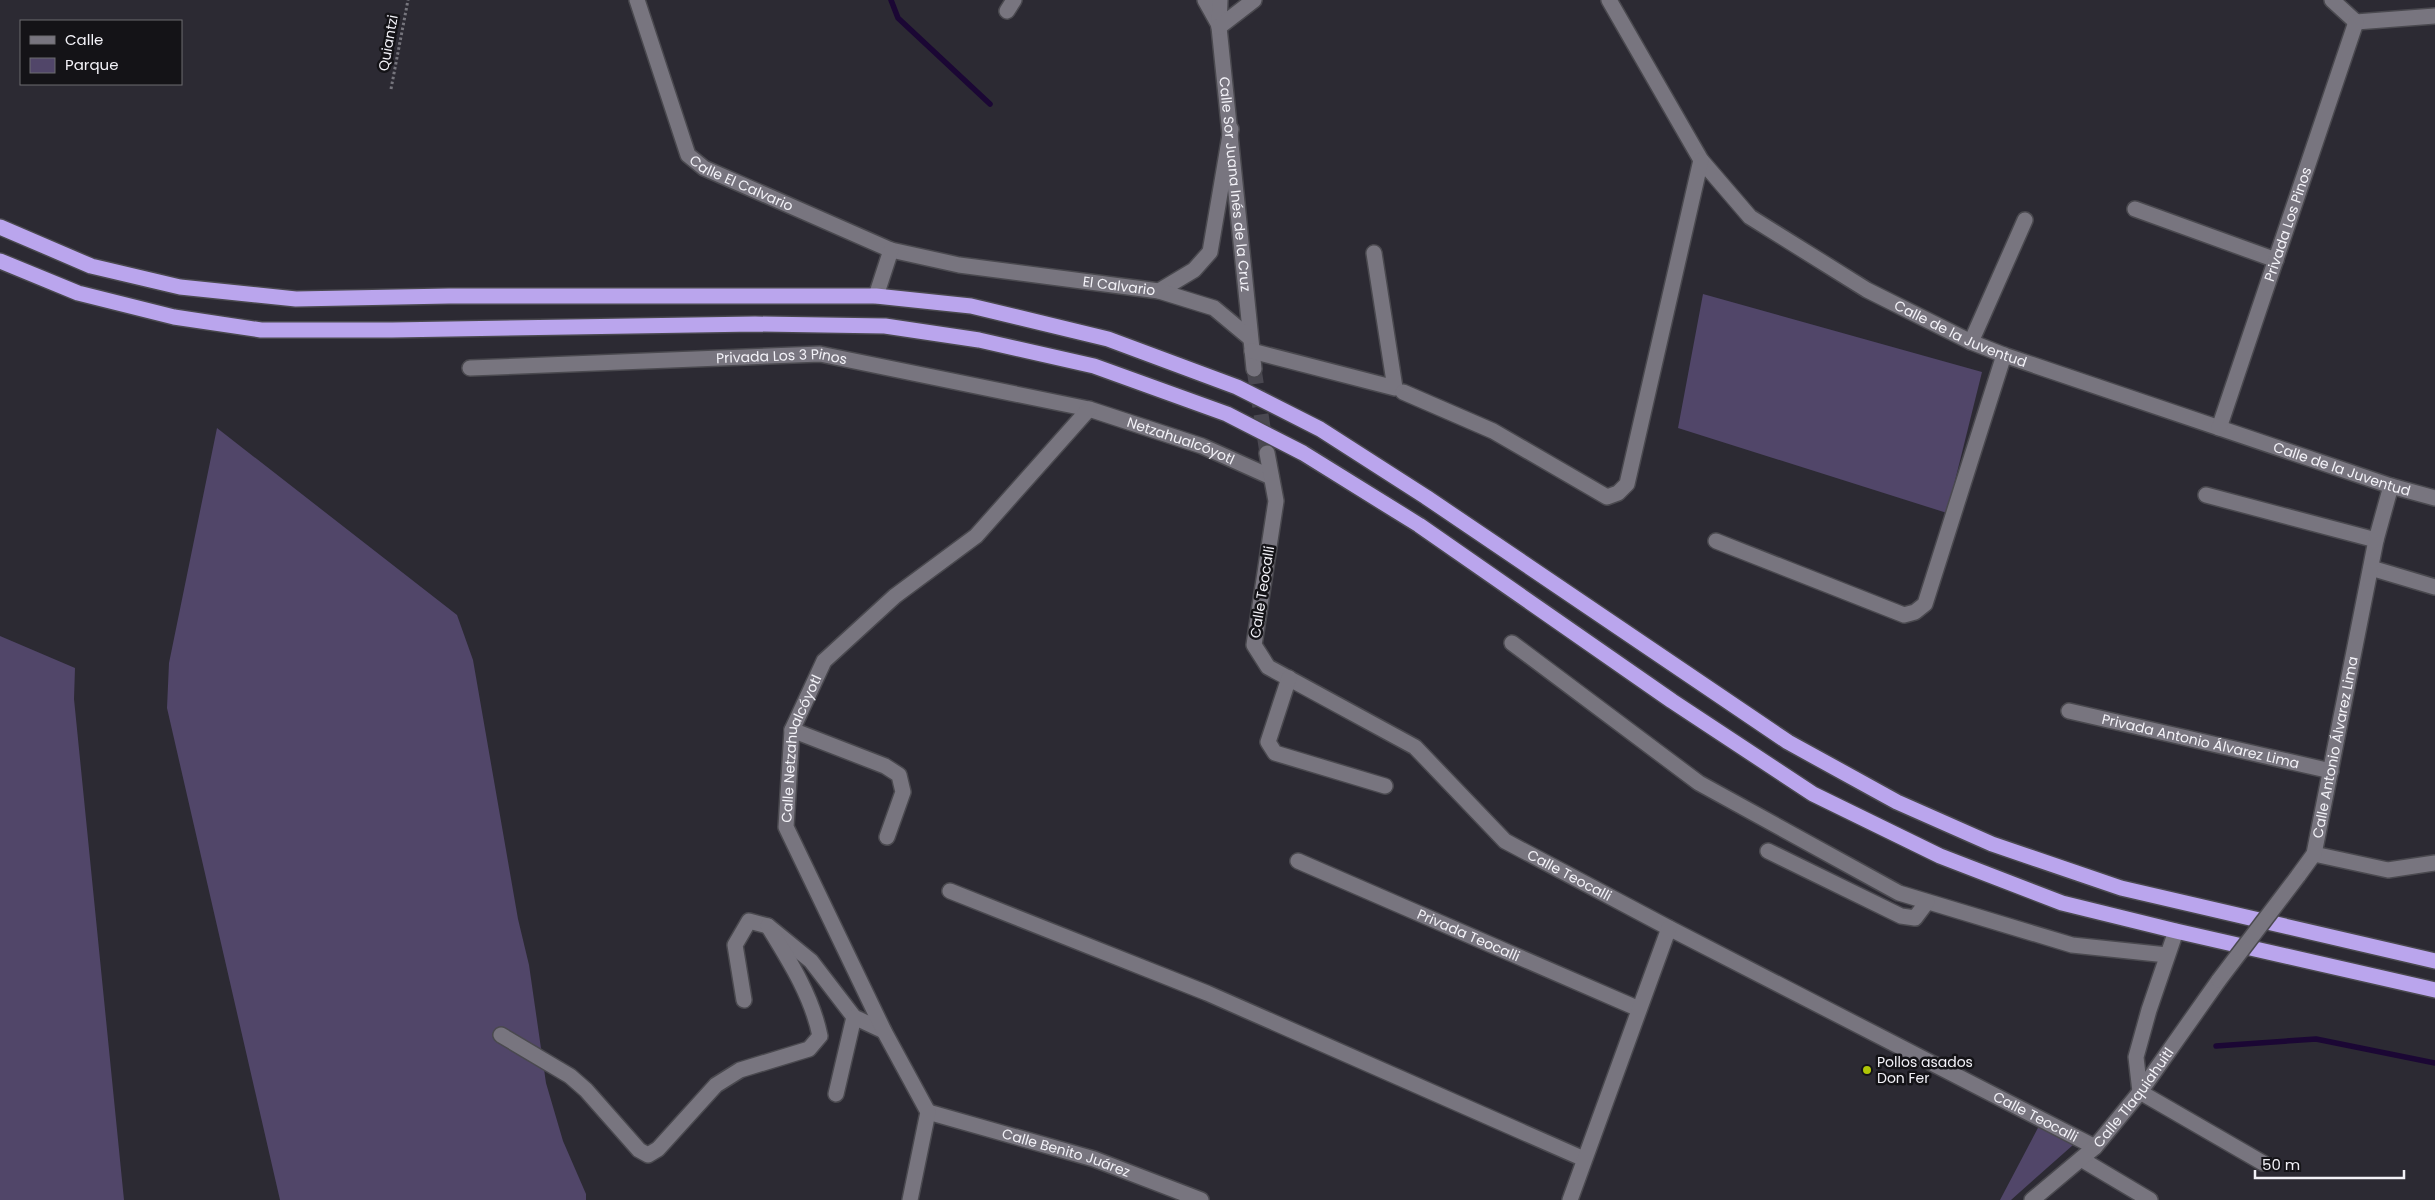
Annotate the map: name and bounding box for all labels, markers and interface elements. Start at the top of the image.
street label: Quiantzi [373,13,403,73]
legend [20,20,182,85]
text: Calle [65,29,103,50]
text: Parque [65,54,118,75]
street label: Calle Sor Juana Inés de la Cruz [1214,76,1256,293]
street label: Calle El Calvario [685,150,796,216]
street label: Privada Los Pinos [2259,164,2316,284]
street label: El Calvario [1082,271,1157,300]
street label: Calle de la Juventud [1891,295,2029,372]
street label: Privada Los 3 Pinos [716,344,849,369]
street label: Netzahualcóyotl [1124,412,1238,469]
street label: Calle de la Juventud [2271,437,2413,501]
street label: Calle Teocalli [1245,544,1279,640]
street label: Calle Antonio Álvarez Lima [2307,655,2363,840]
street label: Calle Netzahualcóyotl [776,671,826,823]
street label: Privada Antonio Álvarez Lima [2100,709,2301,773]
street label: Calle Teocalli [1524,845,1615,906]
street label: Privada Teocalli [1414,904,1523,966]
street label: Calle Tlaquiahuitl [2088,1043,2178,1152]
place label: Pollos asados Don Fer [1877,1052,1973,1088]
marker: Pollos asados Don Fer [1861,1064,1873,1076]
street label: Calle Teocalli [1990,1086,2082,1147]
street label: Calle Benito Juárez [1000,1123,1133,1182]
scale bar [2255,1148,2404,1180]
text: 50 m [2262,1154,2300,1175]

